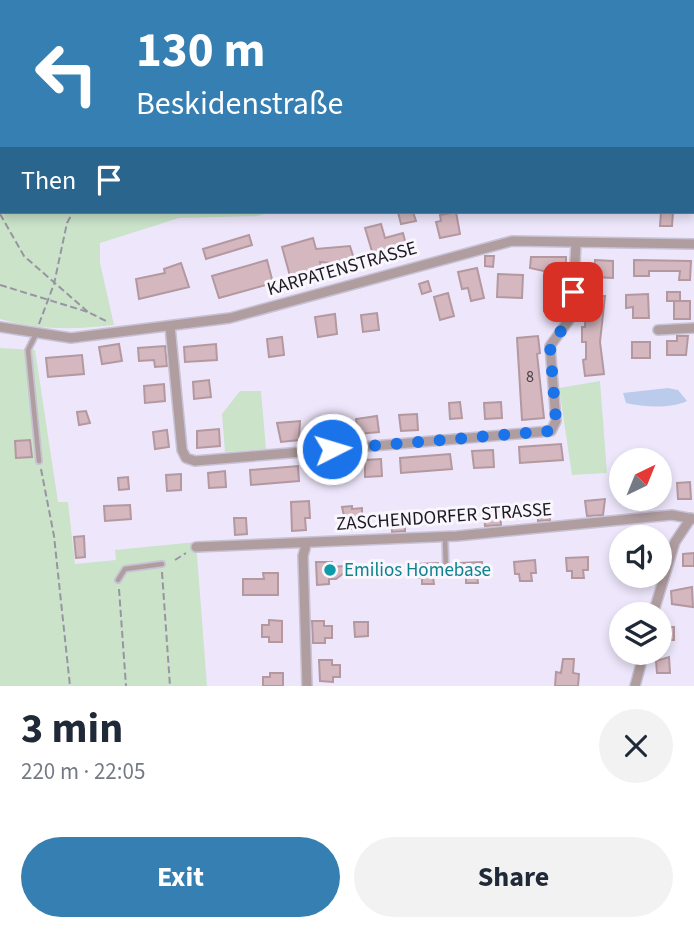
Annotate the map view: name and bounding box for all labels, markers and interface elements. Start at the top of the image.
text: 130 m [136,16,265,86]
icon: left [21,28,112,119]
text: Beskidenstraße [136,81,343,127]
icon: arrive [90,161,128,199]
text: Then [21,162,76,199]
street label: KARPATENSTRASSE [264,235,420,303]
pin [543,262,603,322]
icon: arrive [554,273,592,311]
house number: 8 [526,366,534,388]
position arrow [295,412,369,486]
north arrow [609,448,672,511]
map controls [609,448,672,665]
street label: ZASCHENDORFER STRASSE [335,496,553,538]
button: sound [609,525,672,588]
place label: Emilios Homebase [344,557,491,584]
marker: Emilios Homebase [322,562,338,578]
button: layers [609,602,672,665]
text: 3 min [21,699,123,759]
button: close [599,709,673,783]
text: 220 m · 22:05 [21,755,145,788]
button: Exit [21,837,340,917]
button: Share [354,837,673,917]

